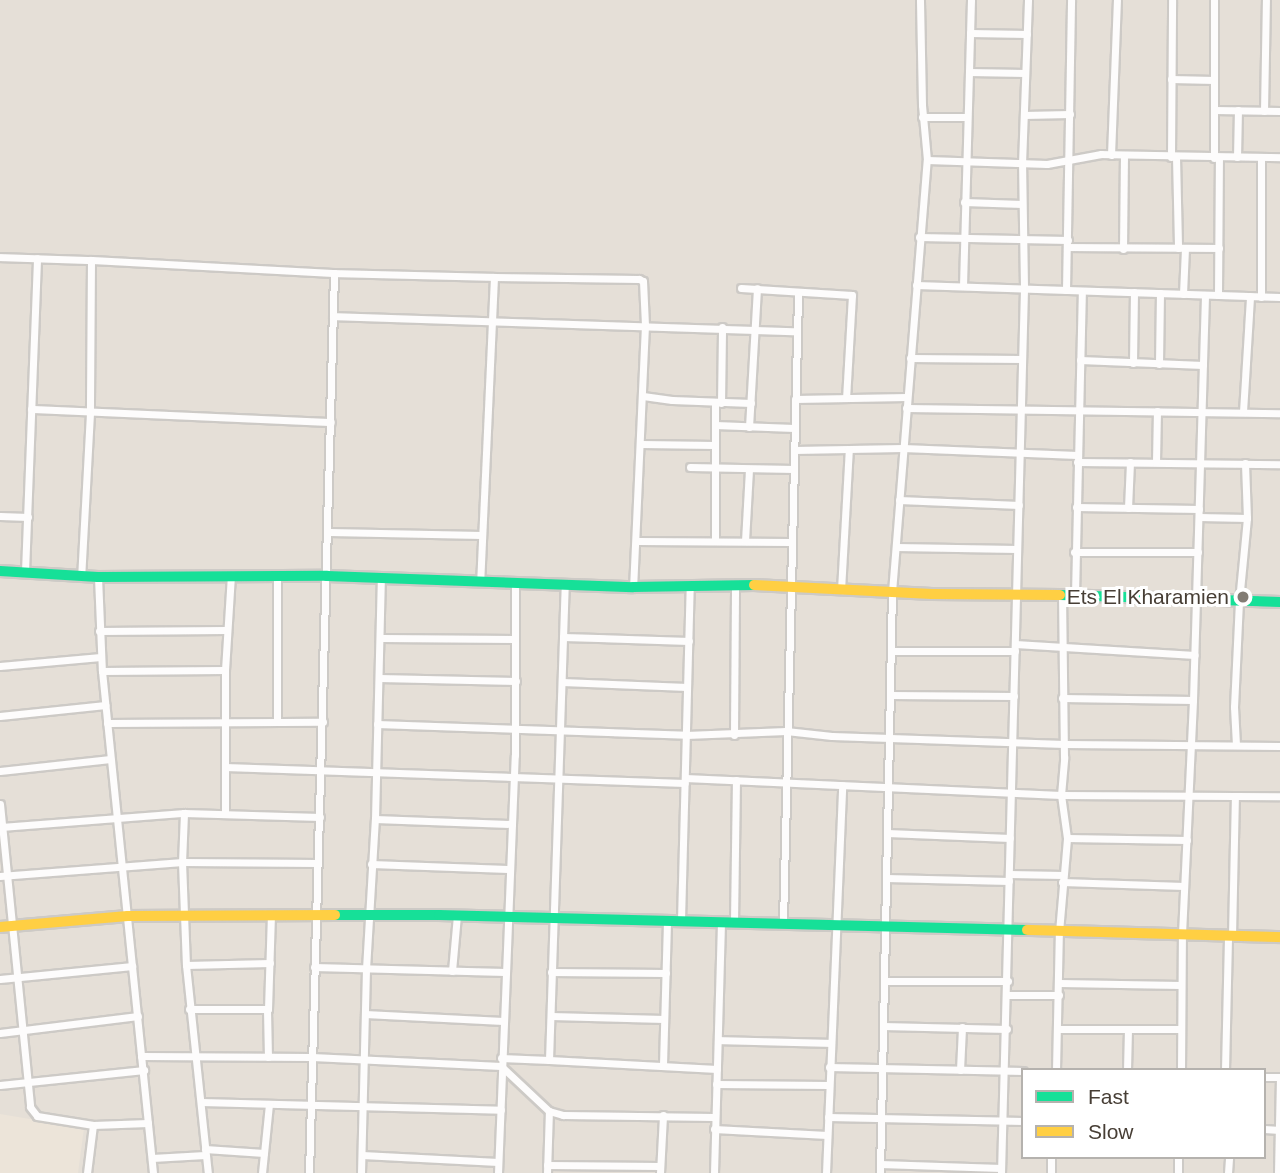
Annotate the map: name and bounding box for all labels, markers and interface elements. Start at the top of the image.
place label: Ets El Kharamien [1067,584,1229,610]
marker: Ets El Kharamien [1235,589,1251,605]
legend [1021,1068,1266,1159]
text: Fast [1088,1085,1129,1108]
text: Slow [1088,1120,1134,1143]

